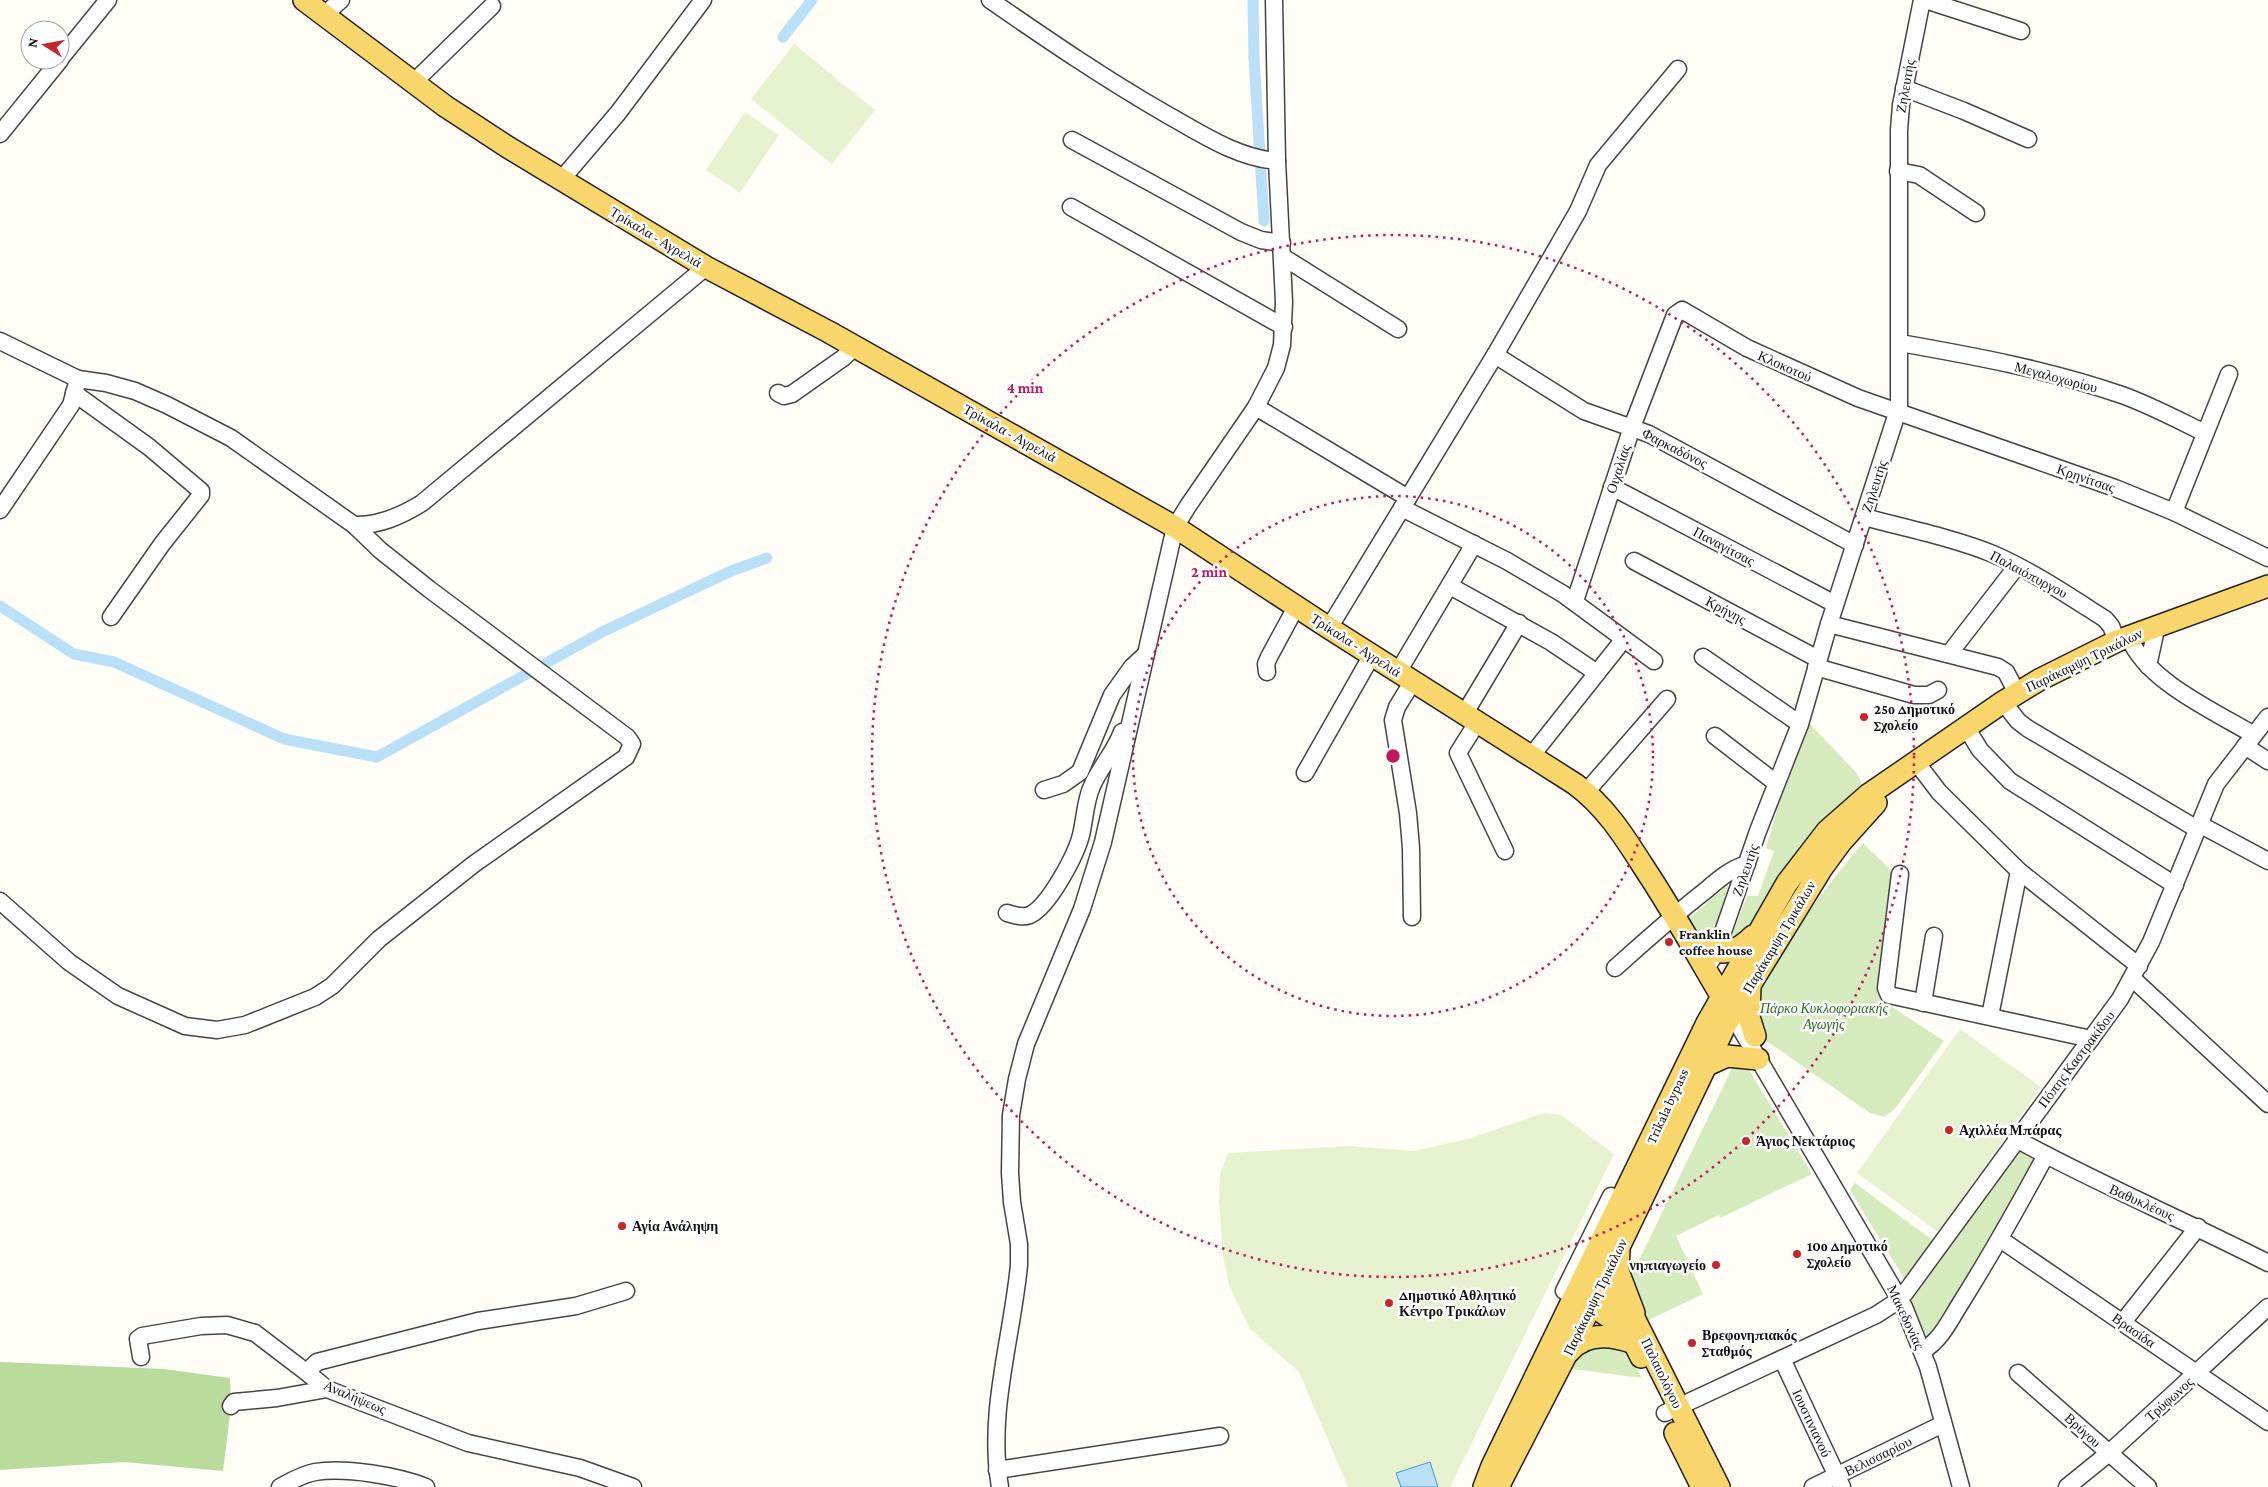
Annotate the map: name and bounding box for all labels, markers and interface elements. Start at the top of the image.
north arrow [20,20,70,70]
text: N [23,36,41,49]
street label: Ζηλευτής [1892,58,1918,114]
street label: Τρίκαλα - Αγρελιά [607,203,705,271]
street label: Κλοκοτού [1756,347,1814,385]
street label: Μεγαλοχωρίου [2013,358,2099,396]
text: 4 min [1007,380,1044,396]
street label: Τρίκαλα - Αγρελιά [961,401,1060,466]
street label: Φαρκαδόνος [1640,425,1711,472]
street label: Οιχαλίας [1603,442,1634,496]
street label: Ζηλευτής [1858,457,1890,514]
street label: Κρηνίτσας [2055,461,2118,496]
street label: Παναγίτσας [1691,523,1758,569]
street label: Παλαιόπυργου [1988,547,2070,601]
text: 2 min [1191,564,1227,580]
street label: Κρήνης [1703,593,1749,628]
street label: Τρίκαλα - Αγρελιά [1308,610,1405,680]
street label: Παράκαμψη Τρικάλων [2023,625,2145,695]
place label: 25ο Δημοτικό Σχολείο [1874,701,1955,733]
marker: 25ο Δημοτικό Σχολείο [1858,711,1870,723]
centre of rings [1384,747,1402,765]
street label: Ζηλευτής [1729,841,1761,898]
street label: Παράκαμψη Τρικάλων [1739,878,1819,996]
place label: Franklin coffee house [1679,926,1753,958]
marker: Franklin coffee house [1663,936,1675,948]
park label: Πάρκο Κυκλοφοριακής Αγωγής [1759,1000,1888,1032]
street label: Πόπης Καστρακίδου [2034,1007,2118,1111]
street label: Trikala bypass [1643,1066,1691,1146]
place label: Αχιλλέα Μπάρας [1959,1122,2062,1138]
marker: Αχιλλέα Μπάρας [1943,1124,1955,1136]
place label: Άγιος Νεκτάριος [1756,1133,1856,1149]
marker: Άγιος Νεκτάριος [1740,1135,1752,1147]
street label: Βαθυκλέους [2107,1181,2177,1224]
place label: Αγία Ανάληψη [632,1218,718,1234]
marker: Αγία Ανάληψη [616,1220,628,1232]
street label: Παράκαμψη Τρικάλων [1560,1236,1630,1358]
place label: 10ο Δημοτικό Σχολείο [1807,1238,1888,1270]
marker: 10ο Δημοτικό Σχολείο [1791,1248,1803,1260]
place label: νηπιαγωγείο [1629,1257,1706,1273]
marker: νηπιαγωγείο [1710,1259,1722,1271]
street label: Μακεδονίας [1884,1282,1928,1352]
place label: Δημοτικό Αθλητικό Κέντρο Τρικάλων [1399,1287,1516,1319]
marker: Δημοτικό Αθλητικό Κέντρο Τρικάλων [1383,1297,1395,1309]
street label: Βρασίδα [2109,1309,2159,1351]
place label: Βρεφονηπιακός Σταθμός [1702,1327,1798,1359]
street label: Παλαιολόγου [1638,1335,1686,1411]
marker: Βρεφονηπιακός Σταθμός [1686,1337,1698,1349]
street label: Τρύφωνος [2142,1373,2196,1425]
street label: Αναλήψεως [321,1377,389,1417]
street label: Ιουστινιανού [1789,1386,1835,1460]
street label: Βρύγου [2062,1410,2105,1451]
street label: Βελισσαρίου [1842,1433,1914,1479]

